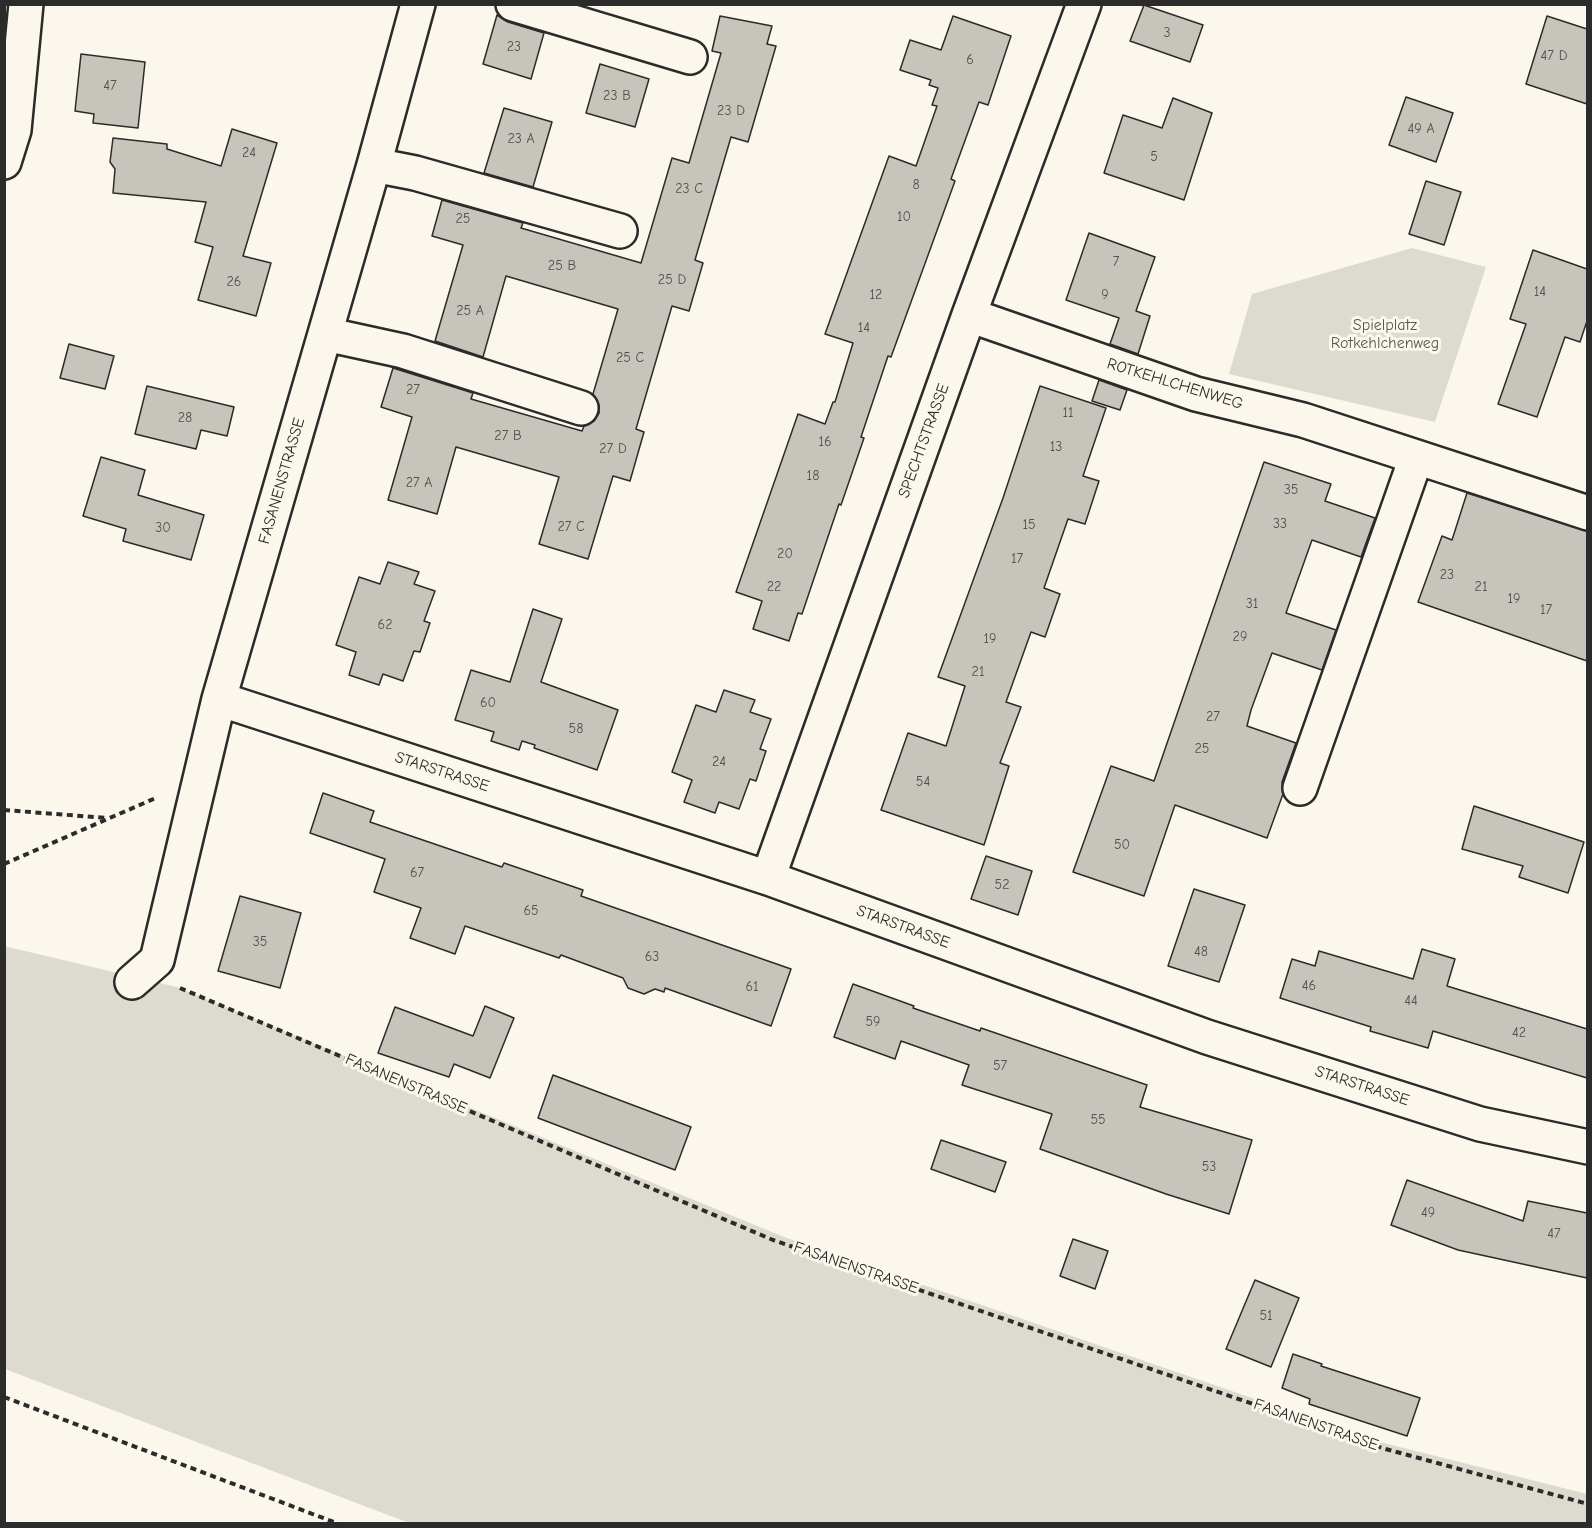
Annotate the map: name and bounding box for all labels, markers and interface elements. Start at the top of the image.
house number: 3 [1163,25,1171,41]
house number: 23 [507,39,521,55]
house number: 47 D [1541,48,1567,64]
house number: 6 [966,52,974,68]
house number: 47 [103,78,117,94]
house number: 23 B [603,88,631,104]
house number: 23 D [717,103,745,119]
house number: 49 A [1407,121,1435,137]
house number: 23 A [507,131,535,147]
house number: 24 [242,145,256,161]
house number: 5 [1150,149,1158,165]
house number: 8 [912,177,920,193]
house number: 23 C [675,181,703,197]
house number: 10 [897,209,911,225]
house number: 25 [456,211,470,227]
house number: 7 [1113,254,1119,270]
house number: 25 B [548,258,576,274]
house number: 25 D [658,272,686,288]
house number: 26 [227,274,241,290]
house number: 14 [1534,284,1546,300]
house number: 12 [870,287,882,303]
house number: 9 [1101,287,1109,303]
house number: 25 A [456,303,484,319]
park label: Spielplatz Rotkehlchenweg [1331,315,1439,353]
house number: 14 [858,320,870,336]
house number: 25 C [616,350,644,366]
street label: ROTKEHLCHENWEG [1105,354,1245,414]
street label: SPECHTSTRASSE [894,381,954,501]
house number: 27 [406,382,420,398]
house number: 11 [1062,405,1074,421]
house number: 28 [178,410,192,426]
street label: FASANENSTRASSE [255,416,309,546]
house number: 27 B [494,428,522,444]
house number: 16 [818,434,832,450]
house number: 13 [1050,439,1062,455]
house number: 27 D [599,441,627,457]
house number: 18 [807,468,819,484]
house number: 27 A [406,475,432,491]
house number: 35 [1284,482,1298,498]
house number: 33 [1273,516,1287,532]
house number: 15 [1022,517,1036,533]
house number: 27 C [557,519,585,535]
house number: 30 [155,520,171,536]
house number: 20 [777,546,793,562]
house number: 17 [1011,551,1023,567]
house number: 23 [1440,567,1454,583]
house number: 22 [767,579,781,595]
house number: 21 [1475,579,1487,595]
house number: 19 [1508,591,1520,607]
house number: 31 [1246,596,1258,612]
house number: 17 [1540,602,1552,618]
house number: 62 [378,617,392,633]
house number: 29 [1233,629,1247,645]
house number: 19 [984,631,996,647]
house number: 21 [972,664,984,680]
house number: 60 [480,695,496,711]
house number: 27 [1206,709,1220,725]
house number: 58 [569,721,583,737]
house number: 25 [1195,741,1209,757]
street label: STARSTRASSE [392,748,492,796]
house number: 24 [712,754,726,770]
house number: 54 [916,774,930,790]
house number: 50 [1114,837,1130,853]
house number: 67 [410,865,424,881]
house number: 52 [995,877,1009,893]
street label: STARSTRASSE [854,901,952,953]
house number: 65 [523,903,539,919]
house number: 35 [253,934,267,950]
house number: 48 [1194,944,1208,960]
house number: 63 [645,949,659,965]
house number: 46 [1302,978,1316,994]
house number: 61 [745,979,759,995]
house number: 44 [1404,993,1418,1009]
house number: 59 [865,1014,881,1030]
house number: 42 [1512,1025,1526,1041]
street label: FASANENSTRASSE [342,1050,470,1118]
house number: 57 [993,1058,1007,1074]
street label: STARSTRASSE [1312,1062,1412,1110]
house number: 55 [1090,1112,1106,1128]
house number: 53 [1202,1159,1216,1175]
house number: 49 [1421,1205,1435,1221]
house number: 47 [1547,1226,1561,1242]
street label: FASANENSTRASSE [791,1238,921,1298]
house number: 51 [1259,1308,1273,1324]
street label: FASANENSTRASSE [1251,1395,1381,1455]

